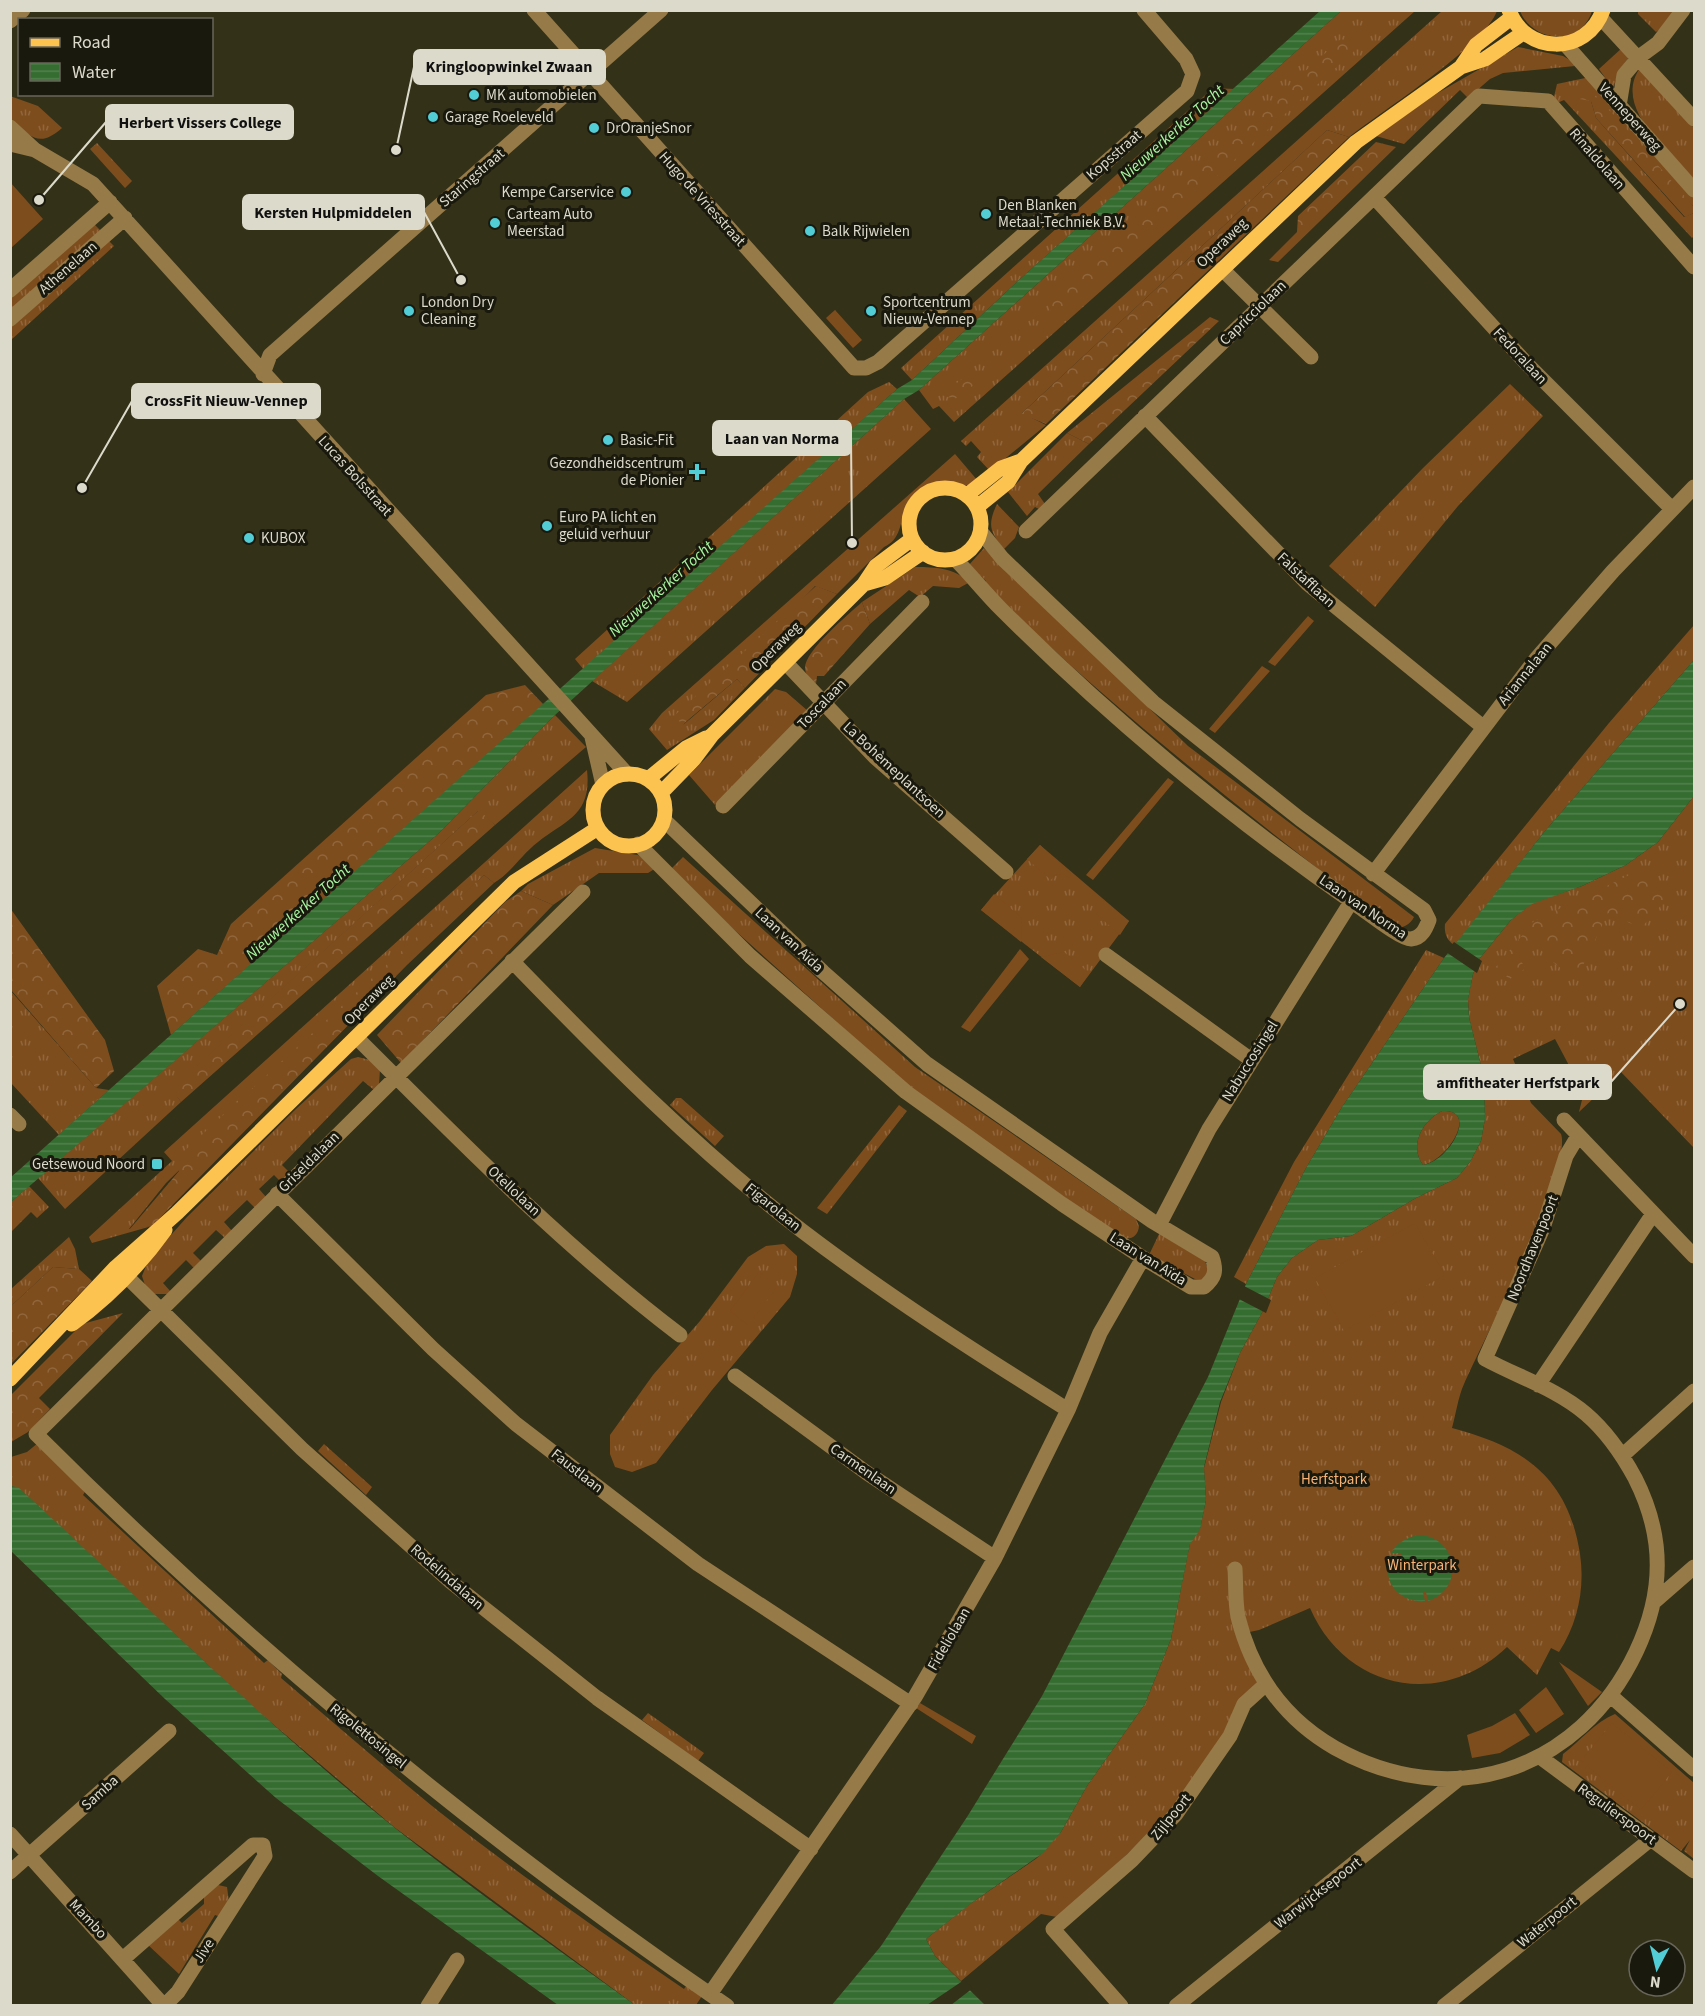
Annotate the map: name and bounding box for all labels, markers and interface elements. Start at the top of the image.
legend [18,18,213,96]
text: Road [72,30,111,55]
callout: Kringloopwinkel Zwaan [414,50,605,84]
text: Kringloopwinkel Zwaan [426,56,592,78]
text: Water [72,60,116,85]
street label: Venneperweg [1594,78,1667,156]
water label: Nieuwerkerker Tocht [1115,79,1230,186]
place label: MK automobielen [486,85,597,106]
marker: MK automobielen [467,88,481,102]
callout: Herbert Vissers College [106,105,293,139]
place label: Garage Roeleveld [445,107,554,128]
marker: Garage Roeleveld [426,110,440,124]
text: Herbert Vissers College [119,112,281,134]
place label: DrOranjeSnor [606,118,692,139]
marker: DrOranjeSnor [587,121,601,135]
street label: Rinaldolaan [1564,124,1630,194]
street label: Kopsstraat [1082,125,1146,185]
street label: Staringstraat [435,144,509,212]
street label: Hugo de Vriesstraat [654,147,750,251]
place label: Kempe Carservice [502,182,614,203]
marker: Kempe Carservice [619,185,633,199]
callout: Kersten Hulpmiddelen [243,195,424,229]
place label: Den Blanken Metaal-Techniek B.V. [998,195,1125,233]
text: Kersten Hulpmiddelen [254,202,412,224]
place label: Carteam Auto Meerstad [507,204,593,242]
marker: Den Blanken Metaal-Techniek B.V. [979,207,993,221]
street label: Operaweg [1192,213,1253,273]
marker: Carteam Auto Meerstad [488,216,502,230]
place label: Balk Rijwielen [822,221,910,242]
marker: Balk Rijwielen [803,224,817,238]
street label: Athenelaan [34,237,102,299]
street label: Capricciolaan [1215,276,1291,350]
place label: London Dry Cleaning [421,292,494,330]
place label: Sportcentrum Nieuw-Vennep [883,292,974,330]
marker: London Dry Cleaning [402,304,416,318]
marker: Sportcentrum Nieuw-Vennep [864,304,878,318]
street label: Fedoralaan [1488,323,1552,389]
callout: CrossFit Nieuw-Vennep [132,384,320,418]
text: CrossFit Nieuw-Vennep [144,390,308,412]
callout: Laan van Norma [713,421,851,455]
text: Laan van Norma [725,428,839,450]
place label: Basic-Fit [620,430,674,451]
street label: Lucas Bolsstraat [313,431,397,521]
marker: Basic-Fit [601,433,615,447]
place label: Gezondheidscentrum de Pionier [549,453,685,491]
marker: Gezondheidscentrum de Pionier [688,463,706,481]
place label: Euro PA licht en geluid verhuur [559,507,656,545]
marker: Euro PA licht en geluid verhuur [540,519,554,533]
place label: KUBOX [261,528,306,549]
marker: KUBOX [242,531,256,545]
water label: Nieuwerkerker Tocht [604,535,719,642]
street label: Falstafflaan [1272,548,1340,612]
street label: Operaweg [746,617,806,677]
street label: Ariannalaan [1493,638,1557,710]
street label: Toscalaan [793,674,851,734]
street label: La Bohèmeplantsoen [838,717,950,823]
water label: Nieuwerkerker Tocht [241,858,356,965]
street label: Laan van Norma [1315,870,1411,944]
street label: Laan van Aïda [750,903,828,977]
street label: Operaweg [339,970,399,1030]
street label: Nabuccosingel [1217,1016,1283,1105]
callout: amfitheater Herfstpark [1424,1065,1611,1099]
text: amfitheater Herfstpark [1436,1072,1600,1094]
street label: Griseldalaan [274,1127,344,1197]
place label: Getsewoud Noord [32,1154,145,1175]
marker: Getsewoud Noord [150,1157,164,1171]
street label: Otellolaan [483,1161,545,1221]
street label: Figarolaan [741,1178,805,1236]
street label: Noordhavenpoort [1502,1192,1564,1304]
street label: Laan van Aïda [1106,1227,1190,1291]
street label: Carmenlaan [826,1438,900,1500]
street label: Faustlaan [547,1444,607,1498]
park label: Herfstpark [1301,1469,1368,1490]
street label: Rodelindalaan [406,1539,488,1615]
park label: Winterpark [1387,1555,1457,1576]
street label: Fideliolaan [922,1604,976,1674]
street label: Rigolettosingel [325,1698,411,1774]
street label: Samba [77,1771,123,1815]
street label: Regulierspoort [1573,1778,1661,1850]
street label: Zijlpoort [1146,1789,1196,1845]
street label: Warwijcksepoort [1270,1852,1366,1934]
street label: Waterpoort [1513,1891,1581,1953]
street label: Mambo [64,1895,112,1943]
street label: Jive [188,1935,220,1967]
north arrow [1627,1938,1687,1998]
text: N [1649,1970,1662,1993]

